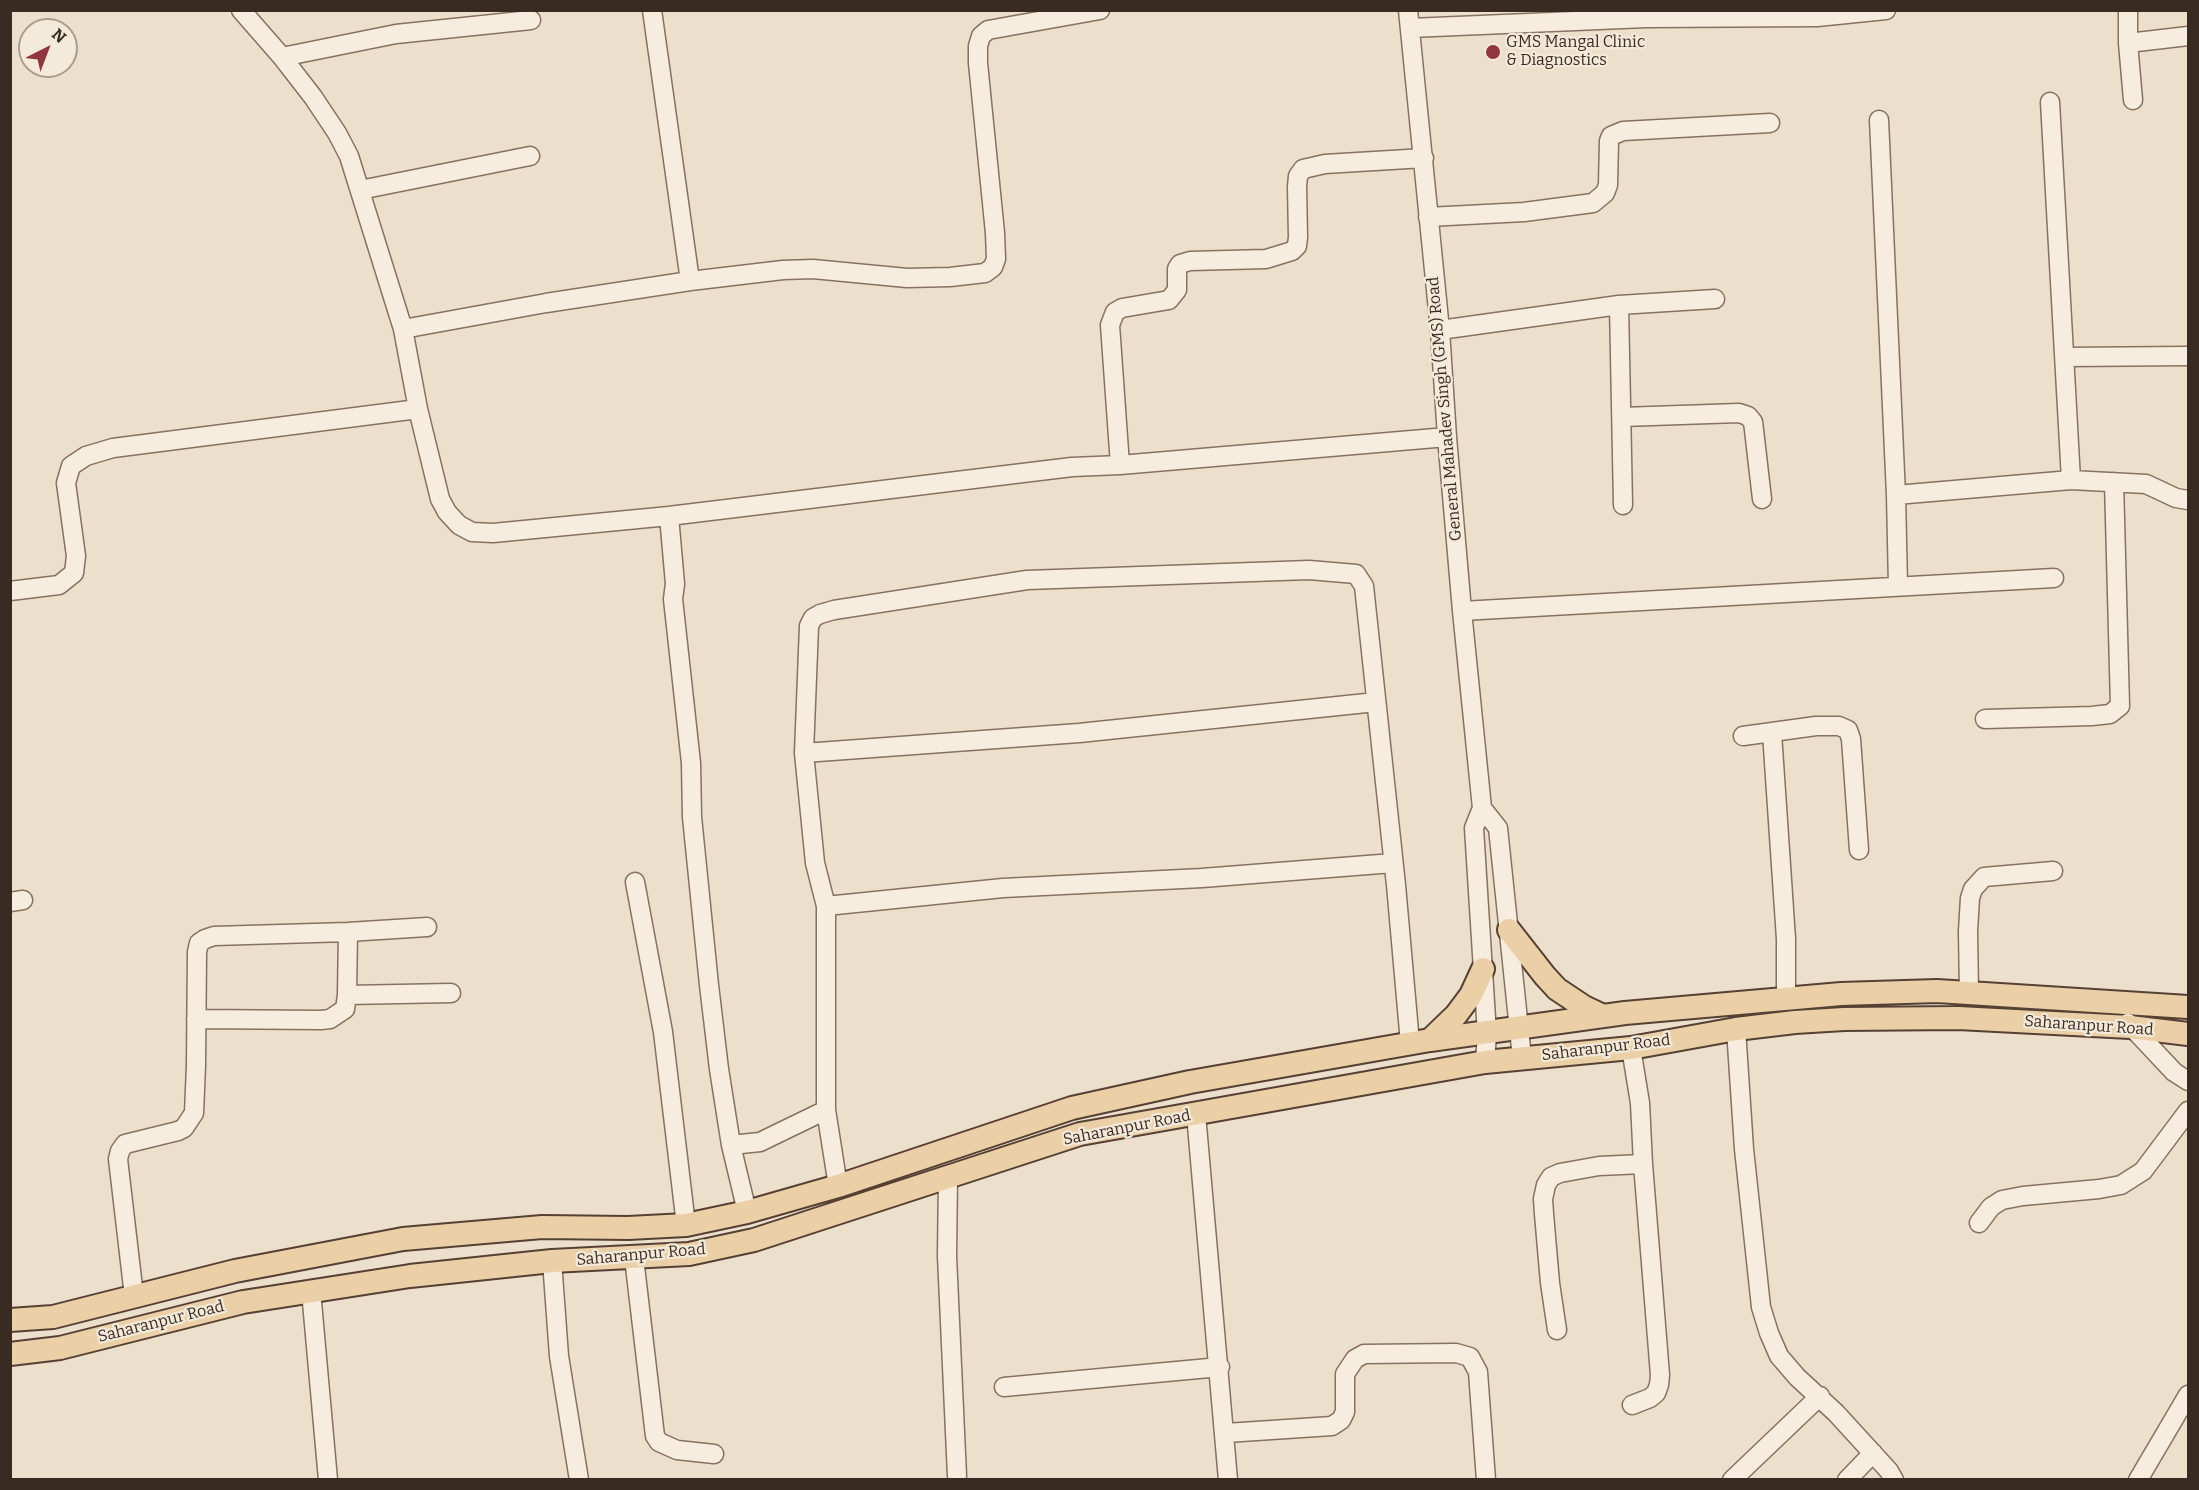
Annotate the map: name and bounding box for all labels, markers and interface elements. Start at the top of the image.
north arrow [18,18,78,78]
text: N [48,25,70,47]
place label: GMS Mangal Clinic & Diagnostics [1506,33,1645,71]
marker: GMS Mangal Clinic & Diagnostics [1484,43,1502,61]
street label: General Mahadev Singh (GMS) Road [1424,276,1466,542]
street label: Saharanpur Road [2024,1012,2154,1040]
street label: Saharanpur Road [1541,1031,1671,1065]
street label: Saharanpur Road [1062,1106,1192,1150]
street label: Saharanpur Road [576,1240,706,1270]
street label: Saharanpur Road [96,1297,226,1347]

